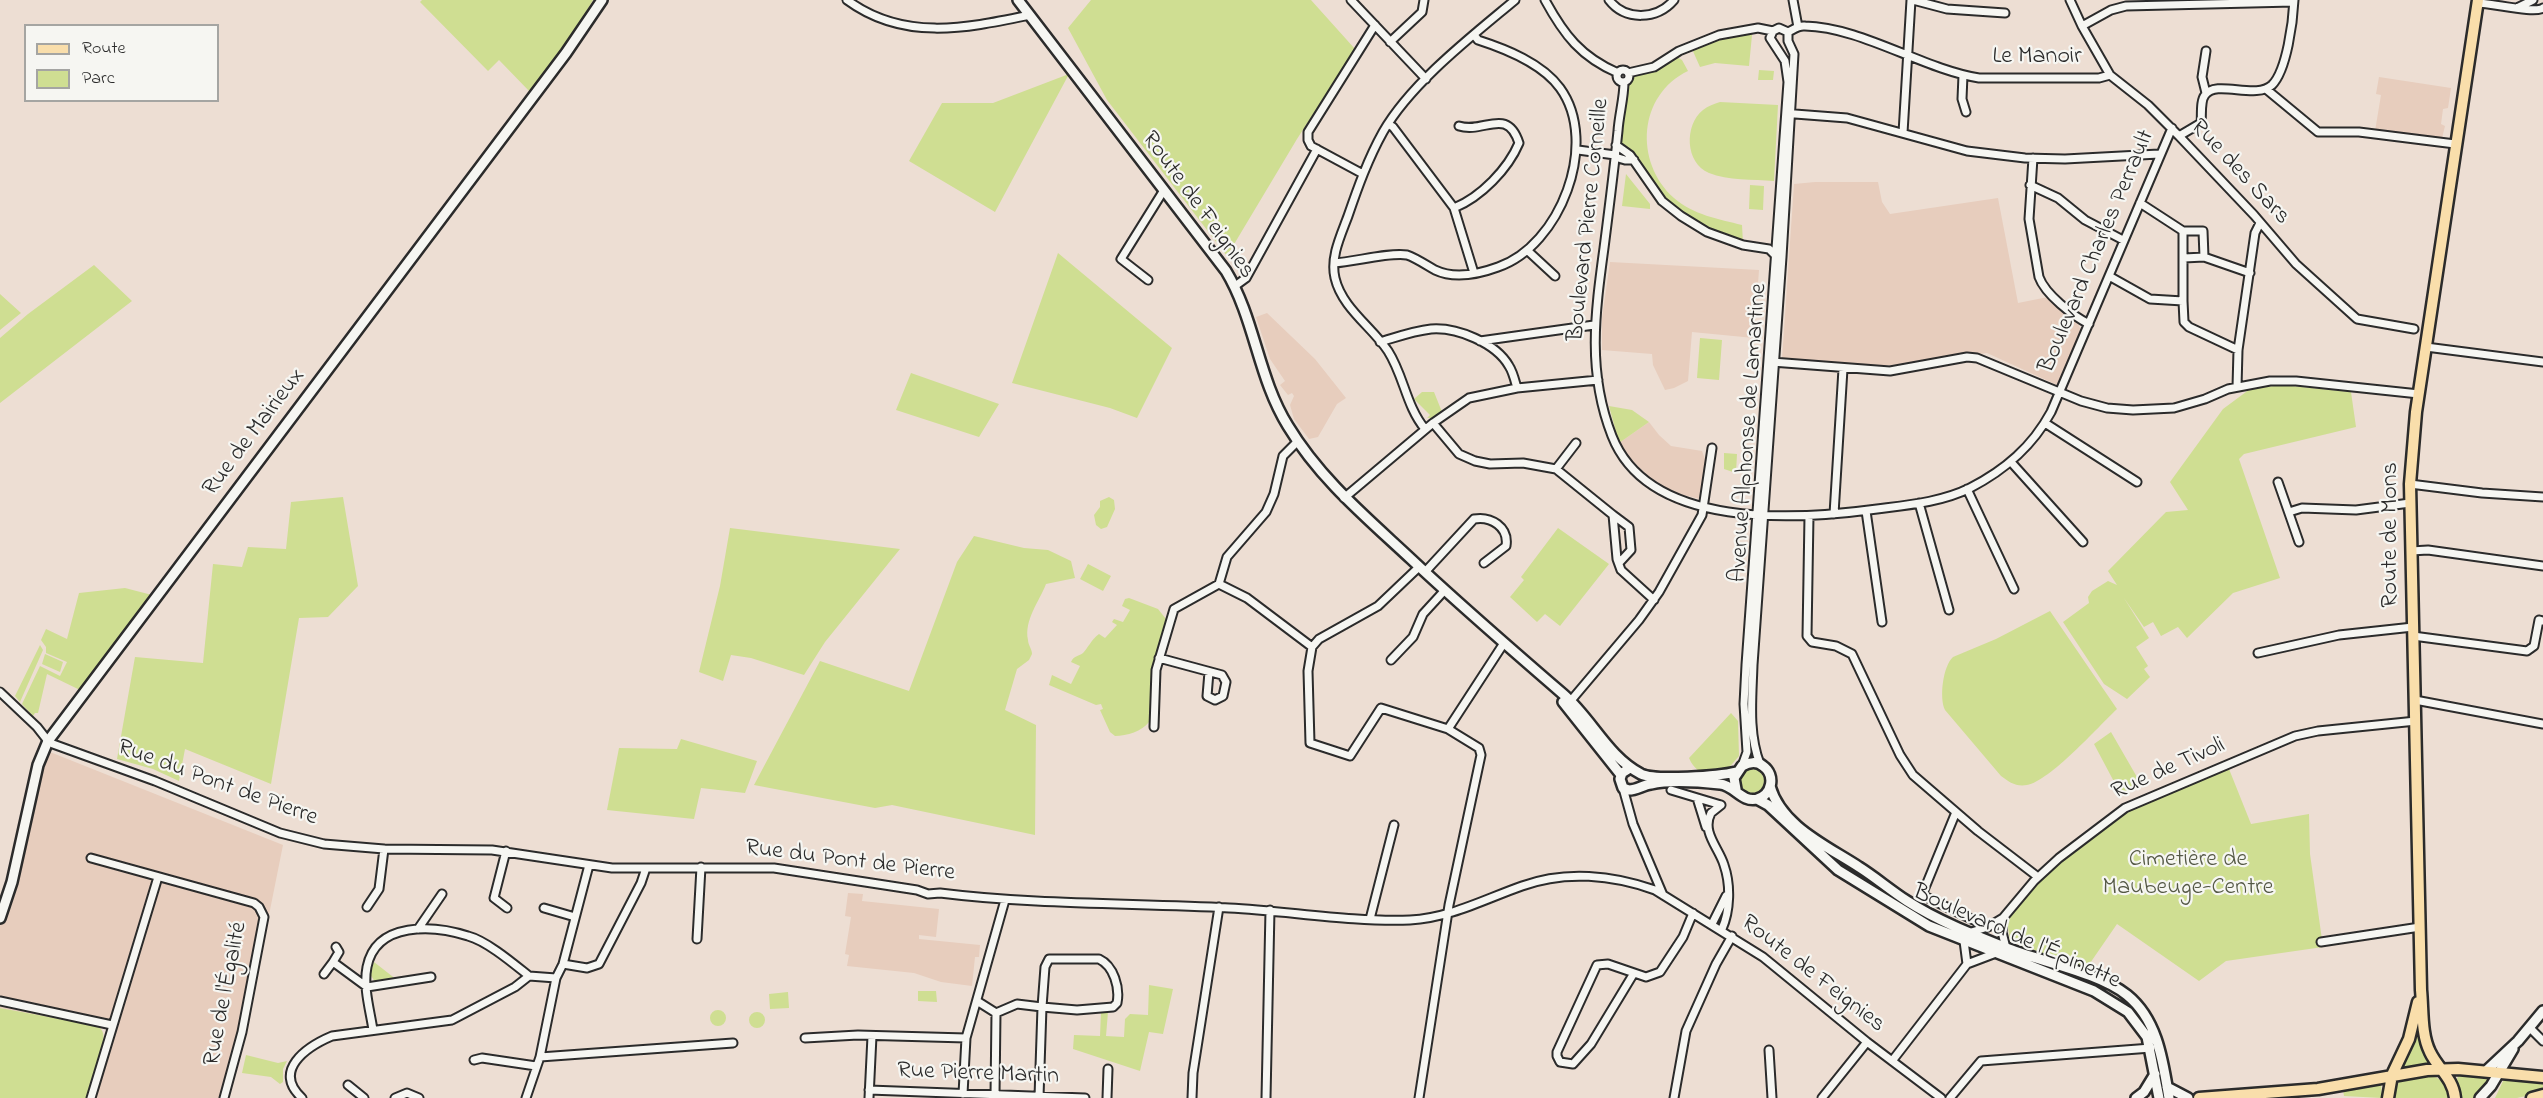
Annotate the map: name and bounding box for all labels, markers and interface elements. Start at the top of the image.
legend [24,24,219,102]
text: Route [82,36,126,62]
street label: Le Manoir [1992,44,2082,72]
text: Parc [82,66,115,92]
street label: Boulevard Pierre Corneille [1563,97,1617,343]
street label: Rue des Sars [2183,114,2295,232]
street label: Boulevard Charles Perrault [2034,126,2162,378]
street label: Route de Feignies [1134,127,1260,285]
street label: Avenue Alphonse de Lamartine [1725,283,1775,583]
street label: Rue de Mairieux [198,363,312,503]
street label: Route de Mons [2378,462,2406,608]
street label: Rue de Tivoli [2108,732,2230,808]
street label: Rue du Pont de Pierre [113,734,321,834]
street label: Rue du Pont de Pierre [744,835,956,889]
park label: Cimetière de Maubeuge-Centre [2103,847,2273,903]
street label: Boulevard de l'Épinette [1908,879,2124,997]
street label: Route de Feignies [1734,910,1890,1040]
street label: Rue de l'Égalité [199,920,255,1068]
street label: Rue Pierre Martin [897,1058,1059,1092]

